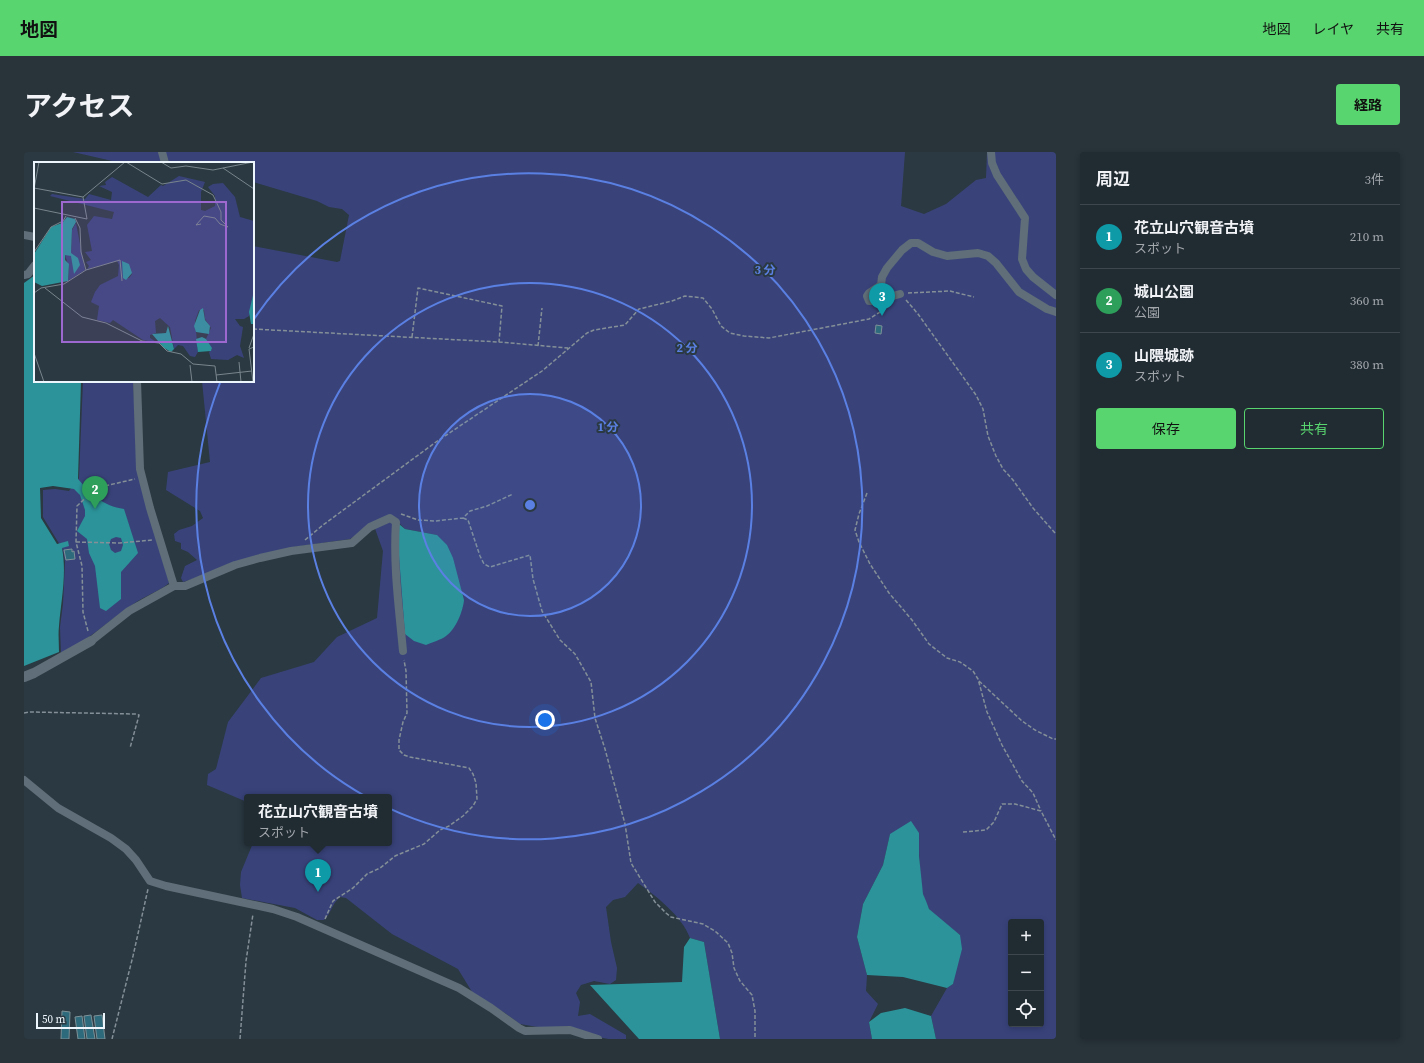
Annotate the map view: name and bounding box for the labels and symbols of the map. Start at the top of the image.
inset map [34,162,254,382]
text: 3 分 [754,262,776,278]
pin: 3 [869,283,895,316]
text: 2 分 [676,340,698,356]
text: 1 分 [597,419,619,435]
pin: 2 [82,476,108,509]
centre of rings [523,498,537,512]
your location [535,710,555,730]
pin: 1 [305,859,331,892]
scale bar [36,1011,105,1030]

